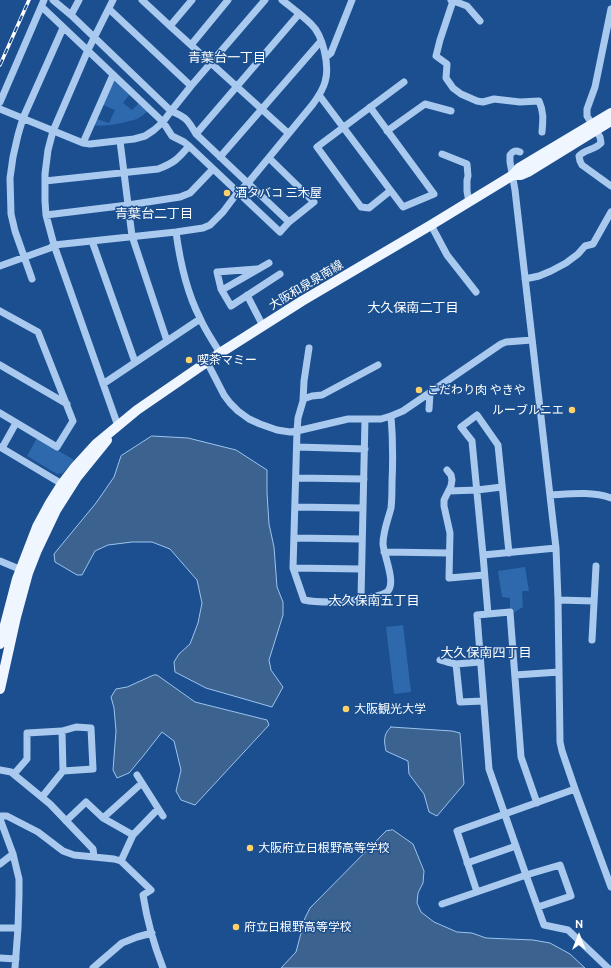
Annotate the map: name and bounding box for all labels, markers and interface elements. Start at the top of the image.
district label: 青葉台一丁目 [188,50,266,66]
place label: 酒タバコ 三木屋 [235,186,322,200]
marker: 酒タバコ 三木屋 [222,188,232,198]
district label: 青葉台二丁目 [115,206,193,222]
street label: 大阪和泉泉南線 [266,257,346,313]
district label: 大久保南二丁目 [368,300,458,316]
place label: 喫茶マミー [197,353,257,367]
marker: 喫茶マミー [184,355,194,365]
place label: こだわり肉 やきや [427,383,526,397]
marker: こだわり肉 やきや [414,385,424,395]
place label: ルーブルニエ [492,403,564,417]
marker: ルーブルニエ [567,405,577,415]
district label: 大久保南五丁目 [329,593,419,609]
district label: 大久保南四丁目 [441,645,531,661]
place label: 大阪観光大学 [354,702,426,716]
marker: 大阪観光大学 [341,704,351,714]
place label: 大阪府立日根野高等学校 [258,841,390,855]
marker: 大阪府立日根野高等学校 [245,843,255,853]
north arrow [559,916,599,956]
text: N [575,918,583,930]
place label: 府立日根野高等学校 [244,920,352,934]
marker: 府立日根野高等学校 [231,922,241,932]

